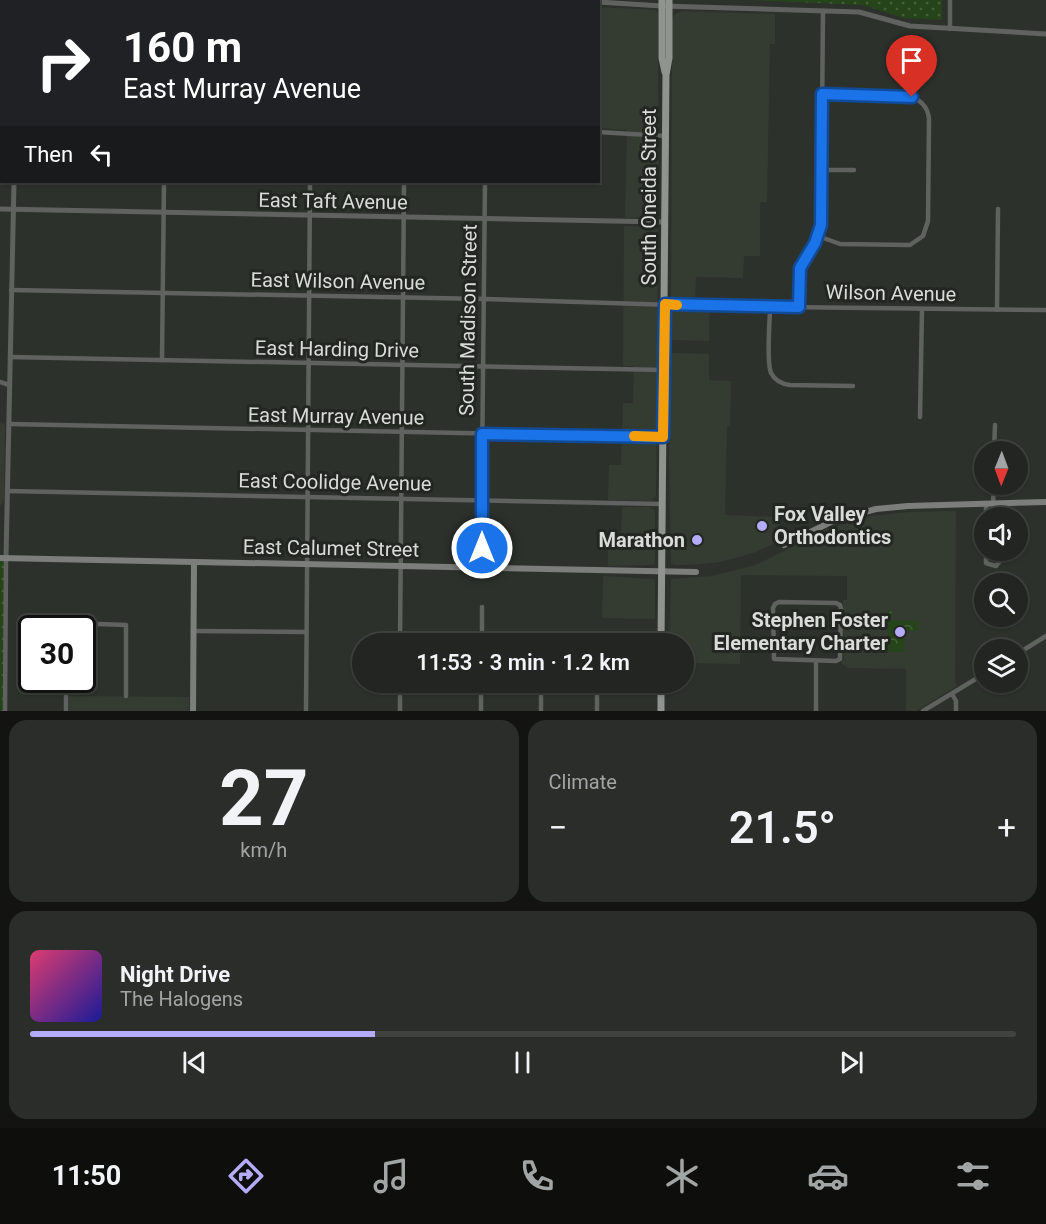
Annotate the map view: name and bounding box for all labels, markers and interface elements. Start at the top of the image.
text: 160 m [123,23,242,72]
icon: right [24,24,102,102]
pin [886,35,937,97]
icon: arrive [895,44,928,77]
text: East Murray Avenue [123,73,361,105]
street label: South Oneida Street [637,109,661,285]
icon: left [85,138,118,171]
text: Then [24,142,73,167]
street label: East Taft Avenue [258,188,408,214]
street label: South Madison Street [454,224,482,416]
street label: East Wilson Avenue [250,267,426,295]
street label: Wilson Avenue [825,280,957,306]
street label: East Harding Drive [255,336,419,362]
street label: East Murray Avenue [248,402,424,430]
north arrow [974,441,1028,495]
map controls [974,441,1028,693]
street label: East Coolidge Avenue [238,468,432,496]
place label: Fox Valley Orthodontics [774,502,891,549]
button: sound [974,507,1028,561]
position arrow [450,516,514,580]
marker: Fox Valley Orthodontics [755,519,769,533]
place label: Marathon [599,528,685,552]
marker: Marathon [690,533,704,547]
street label: East Calumet Street [243,534,419,562]
button: search [974,573,1028,627]
place label: Stephen Foster Elementary Charter [714,608,889,655]
speed limit sign: 30 [18,615,96,693]
marker: Stephen Foster Elementary Charter [893,625,907,639]
button: layers [974,639,1028,693]
text: 11:53 · 3 min · 1.2 km [416,650,630,675]
text: 27 [219,753,309,844]
text: Climate [549,770,617,794]
text: 21.5° [729,801,836,854]
text: − [549,808,567,847]
text: + [997,808,1016,847]
text: km/h [240,838,287,862]
text: Night Drive [120,962,230,987]
text: The Halogens [120,987,243,1011]
icon: previous [178,1046,211,1079]
icon: pause [506,1046,539,1079]
icon: next [835,1046,868,1079]
icon: directions [225,1155,267,1197]
icon: music [370,1155,412,1197]
icon: phone [516,1155,558,1197]
icon: climate [661,1155,703,1197]
icon: car [807,1155,849,1197]
icon: filters [952,1155,994,1197]
text: 11:50 [52,1160,121,1192]

